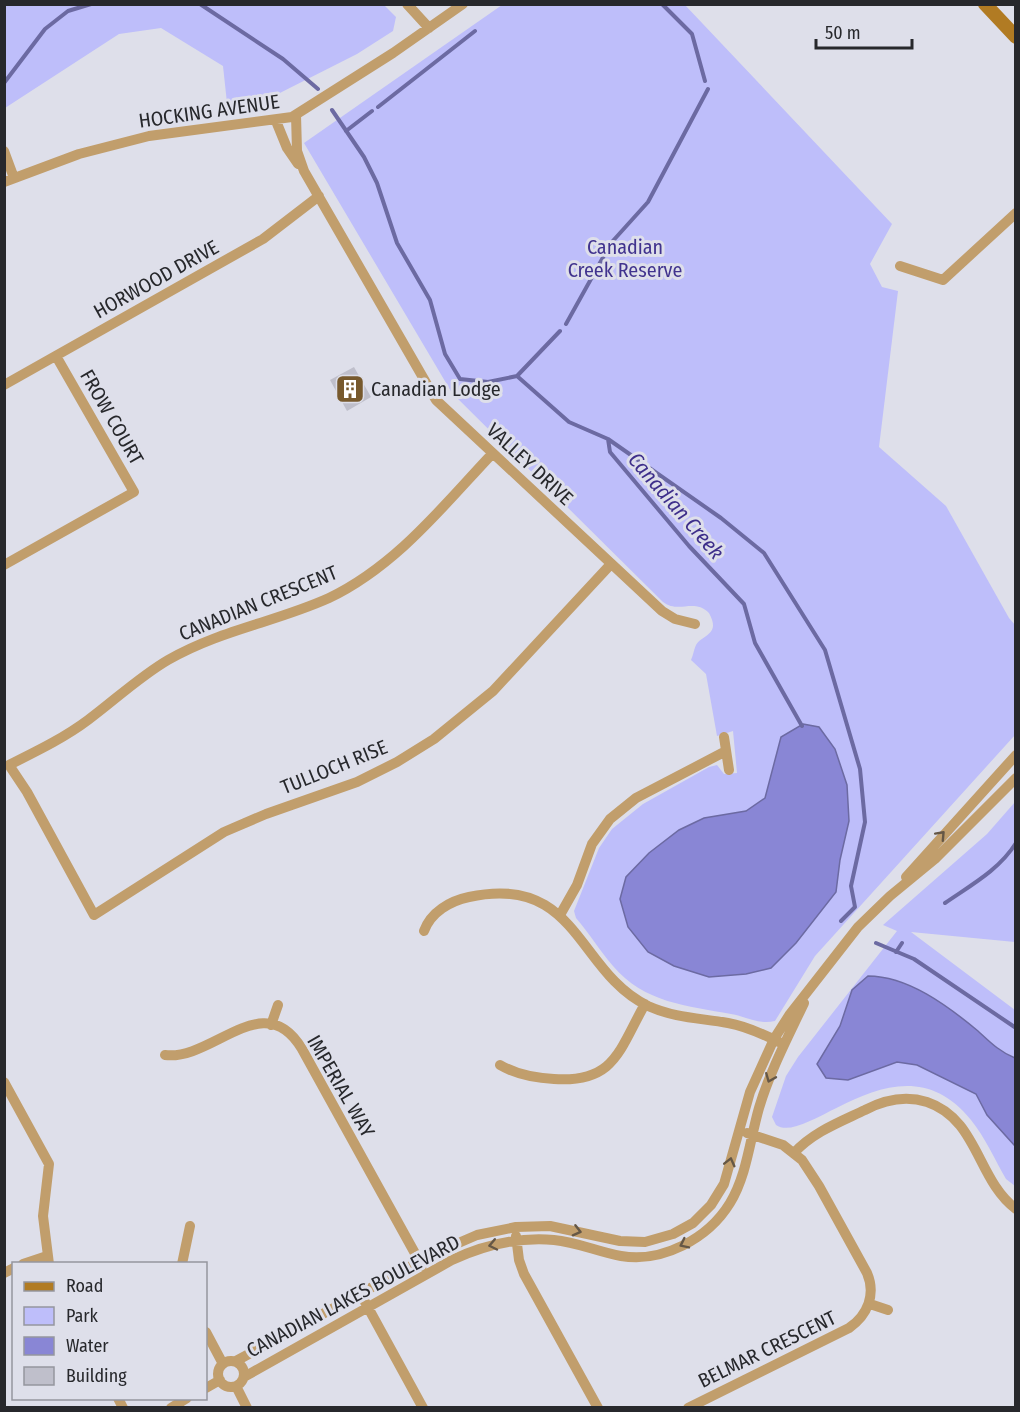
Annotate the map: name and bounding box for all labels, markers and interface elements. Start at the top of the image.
scale bar [816,12,912,50]
text: 50 m [825,22,861,44]
street label: HOCKING AVENUE [137,89,281,133]
street label: HORWOOD DRIVE [89,235,223,323]
park label: Canadian Creek Reserve [568,235,682,282]
street label: FROW COURT [75,365,149,469]
building icon: Canadian Lodge [334,373,366,405]
place label: Canadian Lodge [371,377,501,401]
street label: VALLEY DRIVE [482,418,578,510]
water label: Canadian Creek [622,447,730,565]
street label: CANADIAN CRESCENT [175,560,341,646]
street label: TULLOCH RISE [277,735,391,799]
one-way arrow [934,831,945,842]
street label: IMPERIAL WAY [302,1031,380,1141]
one-way arrow [765,1072,778,1082]
one-way arrow [723,1157,736,1167]
one-way arrow [571,1223,581,1236]
street label: CANADIAN LAKES BOULEVARD [242,1230,464,1362]
one-way arrow [679,1237,690,1249]
one-way arrow [489,1238,499,1251]
legend [12,1262,207,1400]
text: Road [66,1275,103,1297]
text: Park [66,1305,99,1327]
street label: BELMAR CRESCENT [694,1305,841,1393]
text: Water [66,1335,109,1357]
text: Building [66,1365,127,1387]

